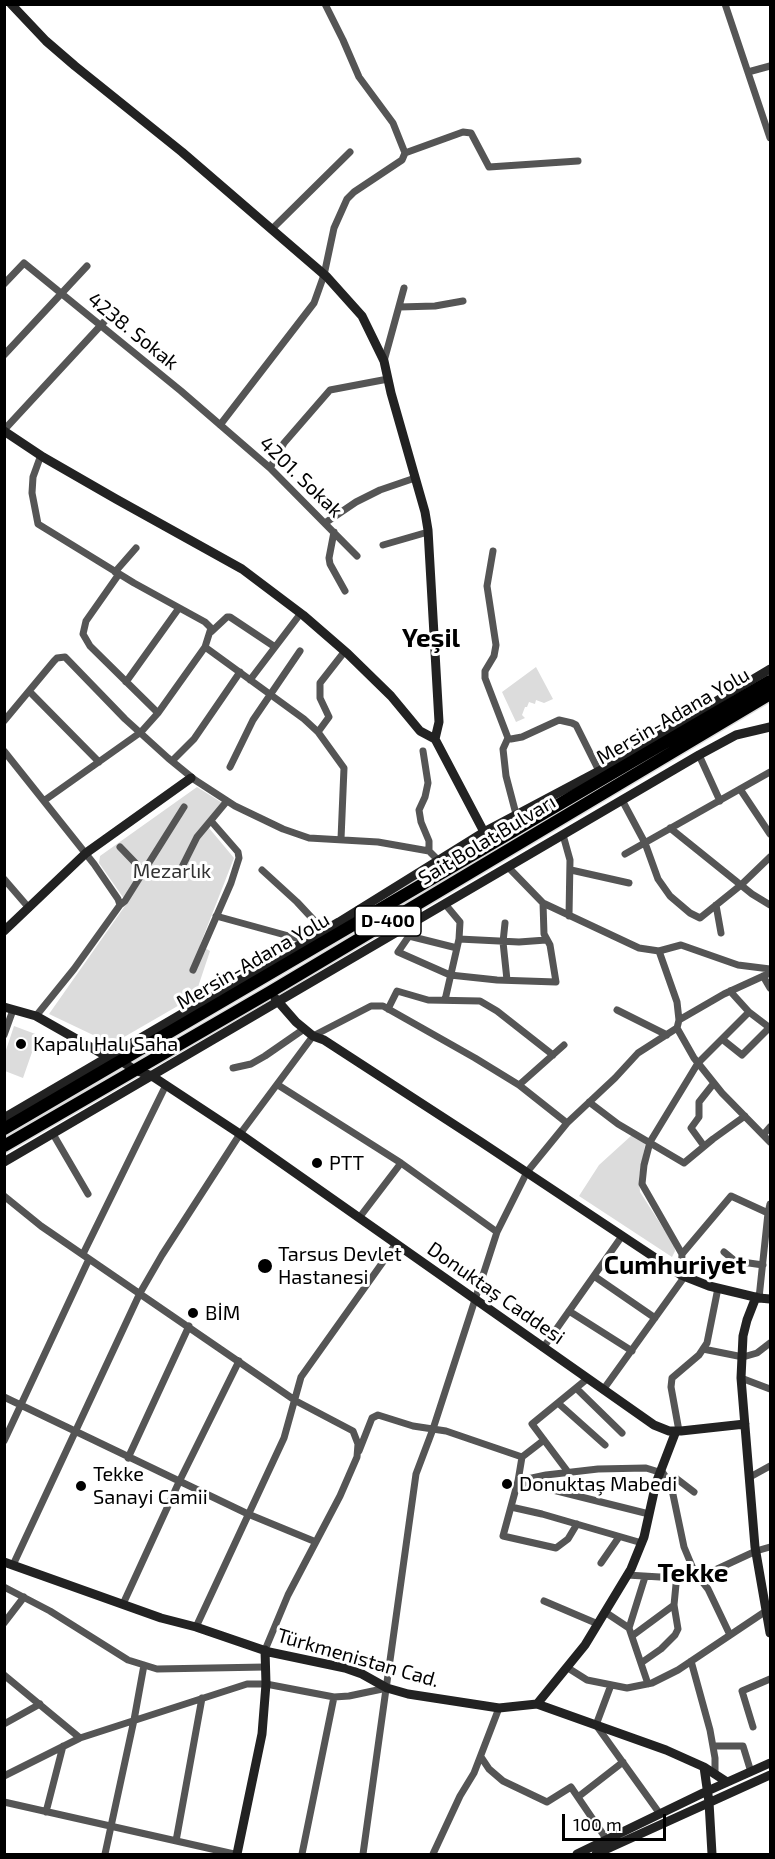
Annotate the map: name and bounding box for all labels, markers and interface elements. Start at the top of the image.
street label: 4238. Sokak [83,287,183,375]
street label: 4201. Sokak [254,431,348,523]
district label: Yeşil [402,622,460,654]
street label: Mersin-Adana Yolu [592,662,754,770]
street label: Sait Bolat Bulvarı [414,790,560,890]
park label: Mezarlık [133,859,211,883]
road number: D-400 [355,906,421,936]
street label: Mersin-Adana Yolu [172,907,334,1015]
place label: Kapalı Halı Saha [33,1032,178,1056]
marker: Kapalı Halı Saha [14,1037,28,1051]
place label: PTT [329,1151,364,1175]
marker: PTT [310,1156,324,1170]
street label: Donuktaş Caddesi [423,1237,569,1349]
place label: Tarsus Devlet Hastanesi [278,1242,402,1289]
district label: Cumhuriyet [604,1249,746,1281]
marker: Tarsus Devlet Hastanesi [256,1257,274,1275]
place label: BİM [205,1301,240,1325]
marker: BİM [186,1306,200,1320]
place label: Tekke Sanayi Camii [93,1462,208,1509]
place label: Donuktaş Mabedi [519,1472,677,1496]
marker: Donuktaş Mabedi [500,1477,514,1491]
marker: Tekke Sanayi Camii [74,1479,88,1493]
district label: Tekke [658,1557,728,1589]
street label: Türkmenistan Cad. [274,1623,442,1693]
scale bar [565,1802,668,1840]
text: 100 m [573,1813,622,1835]

